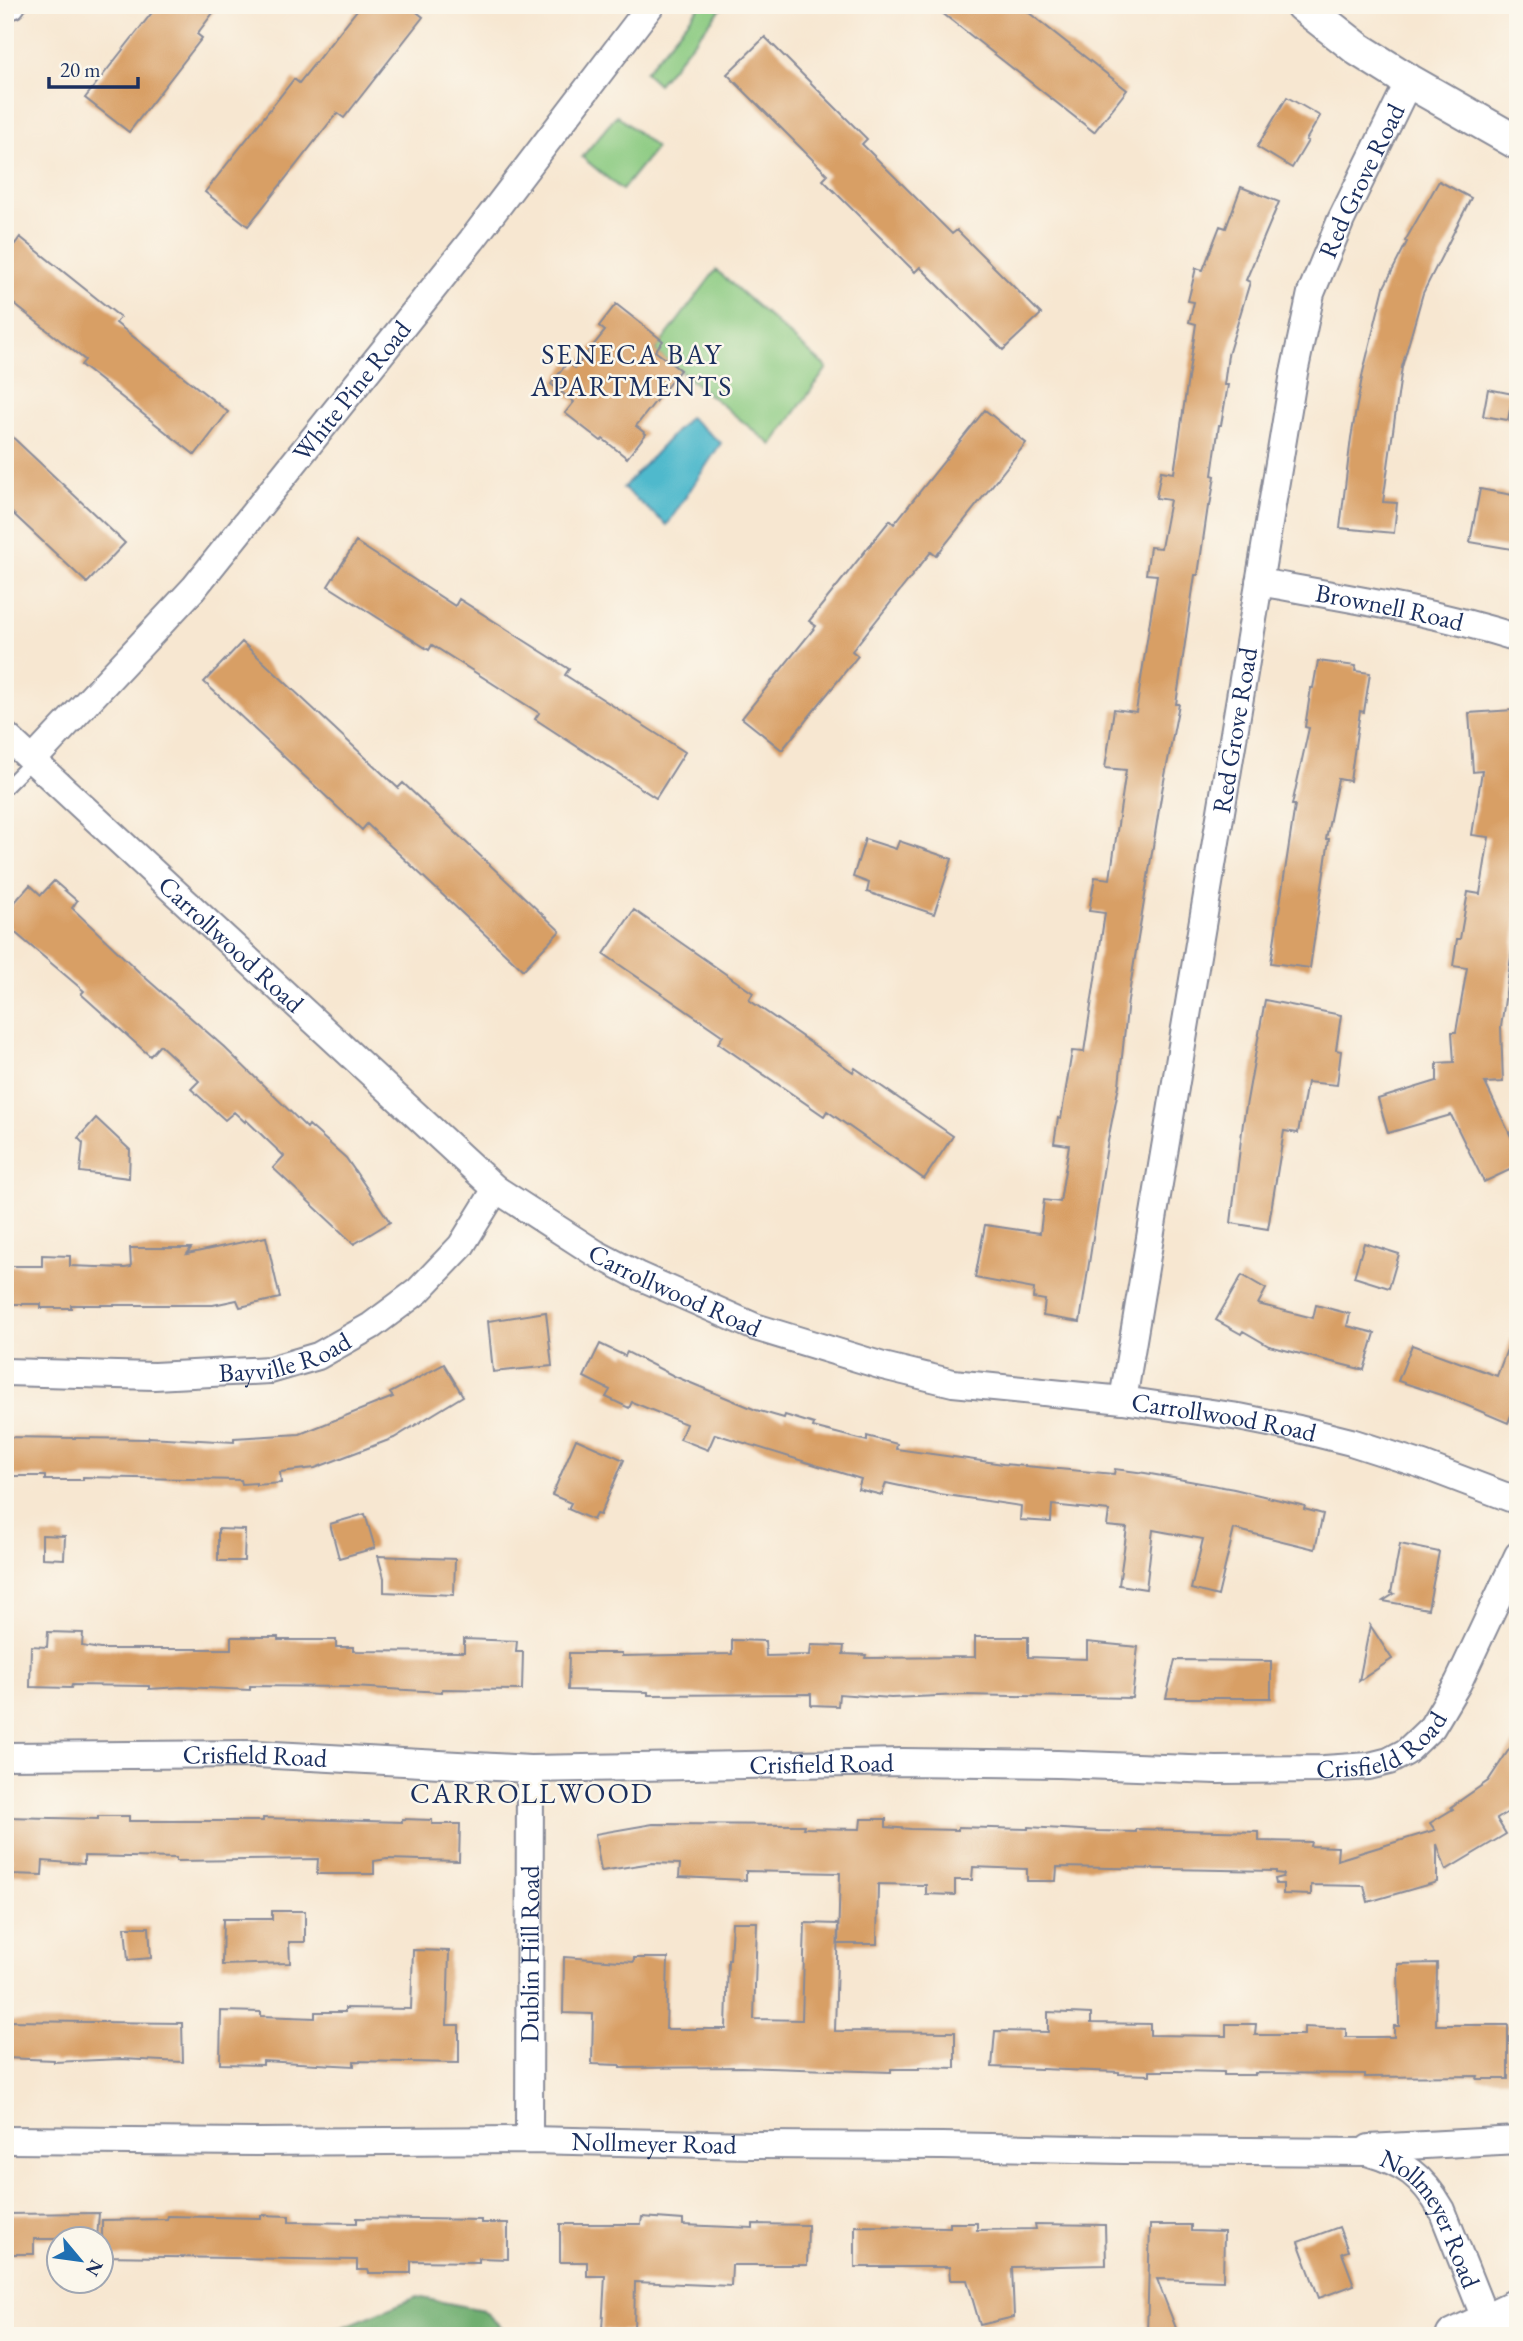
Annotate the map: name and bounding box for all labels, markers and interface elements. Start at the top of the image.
scale bar [49,46,138,90]
text: 20 m [60,56,101,83]
street label: Red Grove Road [1310,97,1413,263]
street label: White Pine Road [285,313,419,468]
district label: SENECA BAY APARTMENTS [530,336,733,404]
street label: Brownell Road [1313,575,1468,639]
street label: Red Grove Road [1204,644,1265,816]
street label: Carrollwood Road [151,868,312,1021]
street label: Carrollwood Road [583,1236,768,1345]
street label: Bayville Road [218,1323,358,1390]
street label: Carrollwood Road [1129,1384,1321,1450]
street label: Crisfield Road [1315,1704,1455,1786]
street label: Crisfield Road [183,1737,329,1775]
street label: Crisfield Road [749,1745,895,1782]
district label: CARROLLWOOD [410,1775,654,1811]
street label: Dublin Hill Road [512,1864,547,2043]
street label: Nollmeyer Road [571,2124,738,2162]
street label: Nollmeyer Road [1375,2141,1489,2294]
north arrow [46,2226,116,2296]
text: N [79,2255,109,2281]

